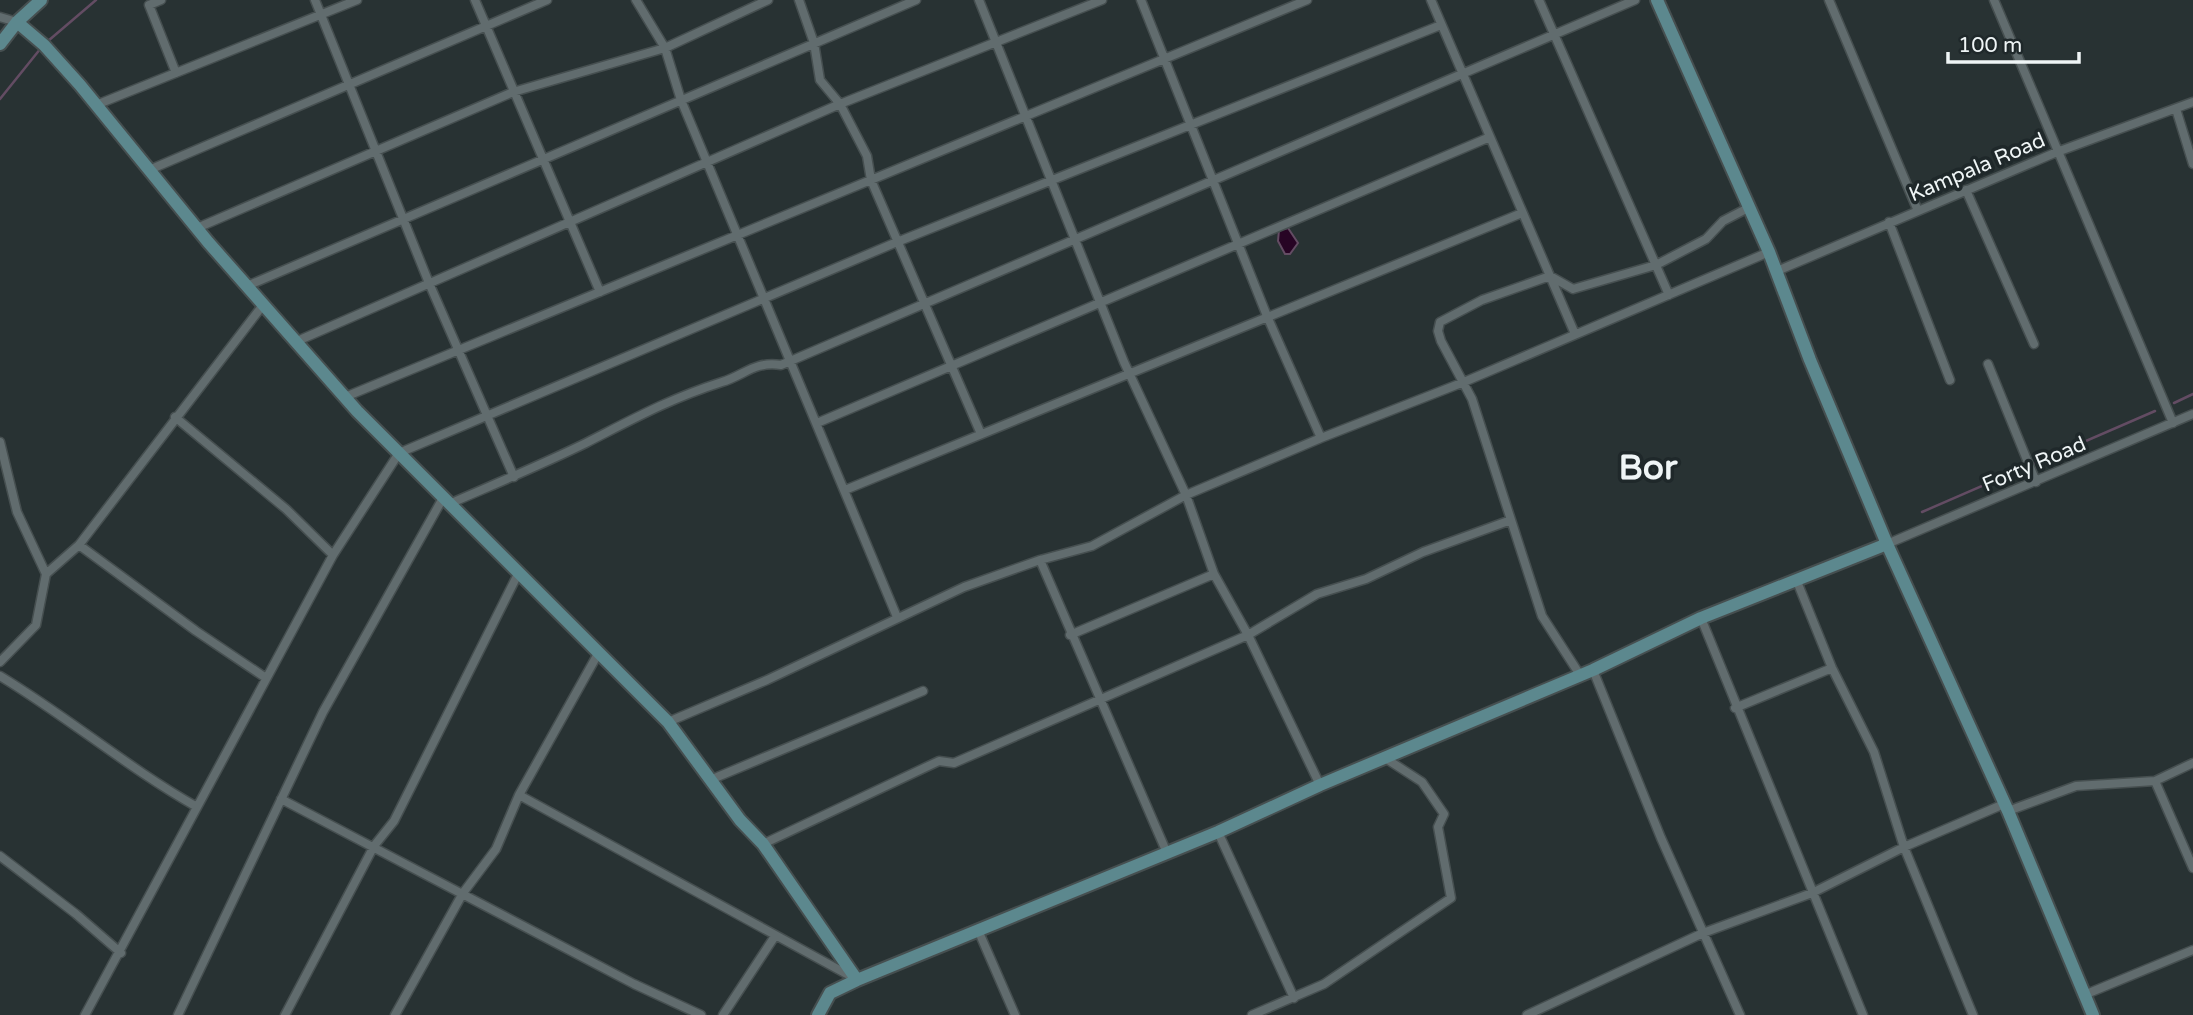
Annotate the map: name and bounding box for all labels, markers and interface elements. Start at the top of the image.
scale bar [1948,21,2079,65]
text: 100 m [1958,33,2022,58]
street label: Kampala Road [1905,128,2049,207]
street label: Forty Road [1979,431,2090,497]
district label: Bor [1619,447,1678,489]

